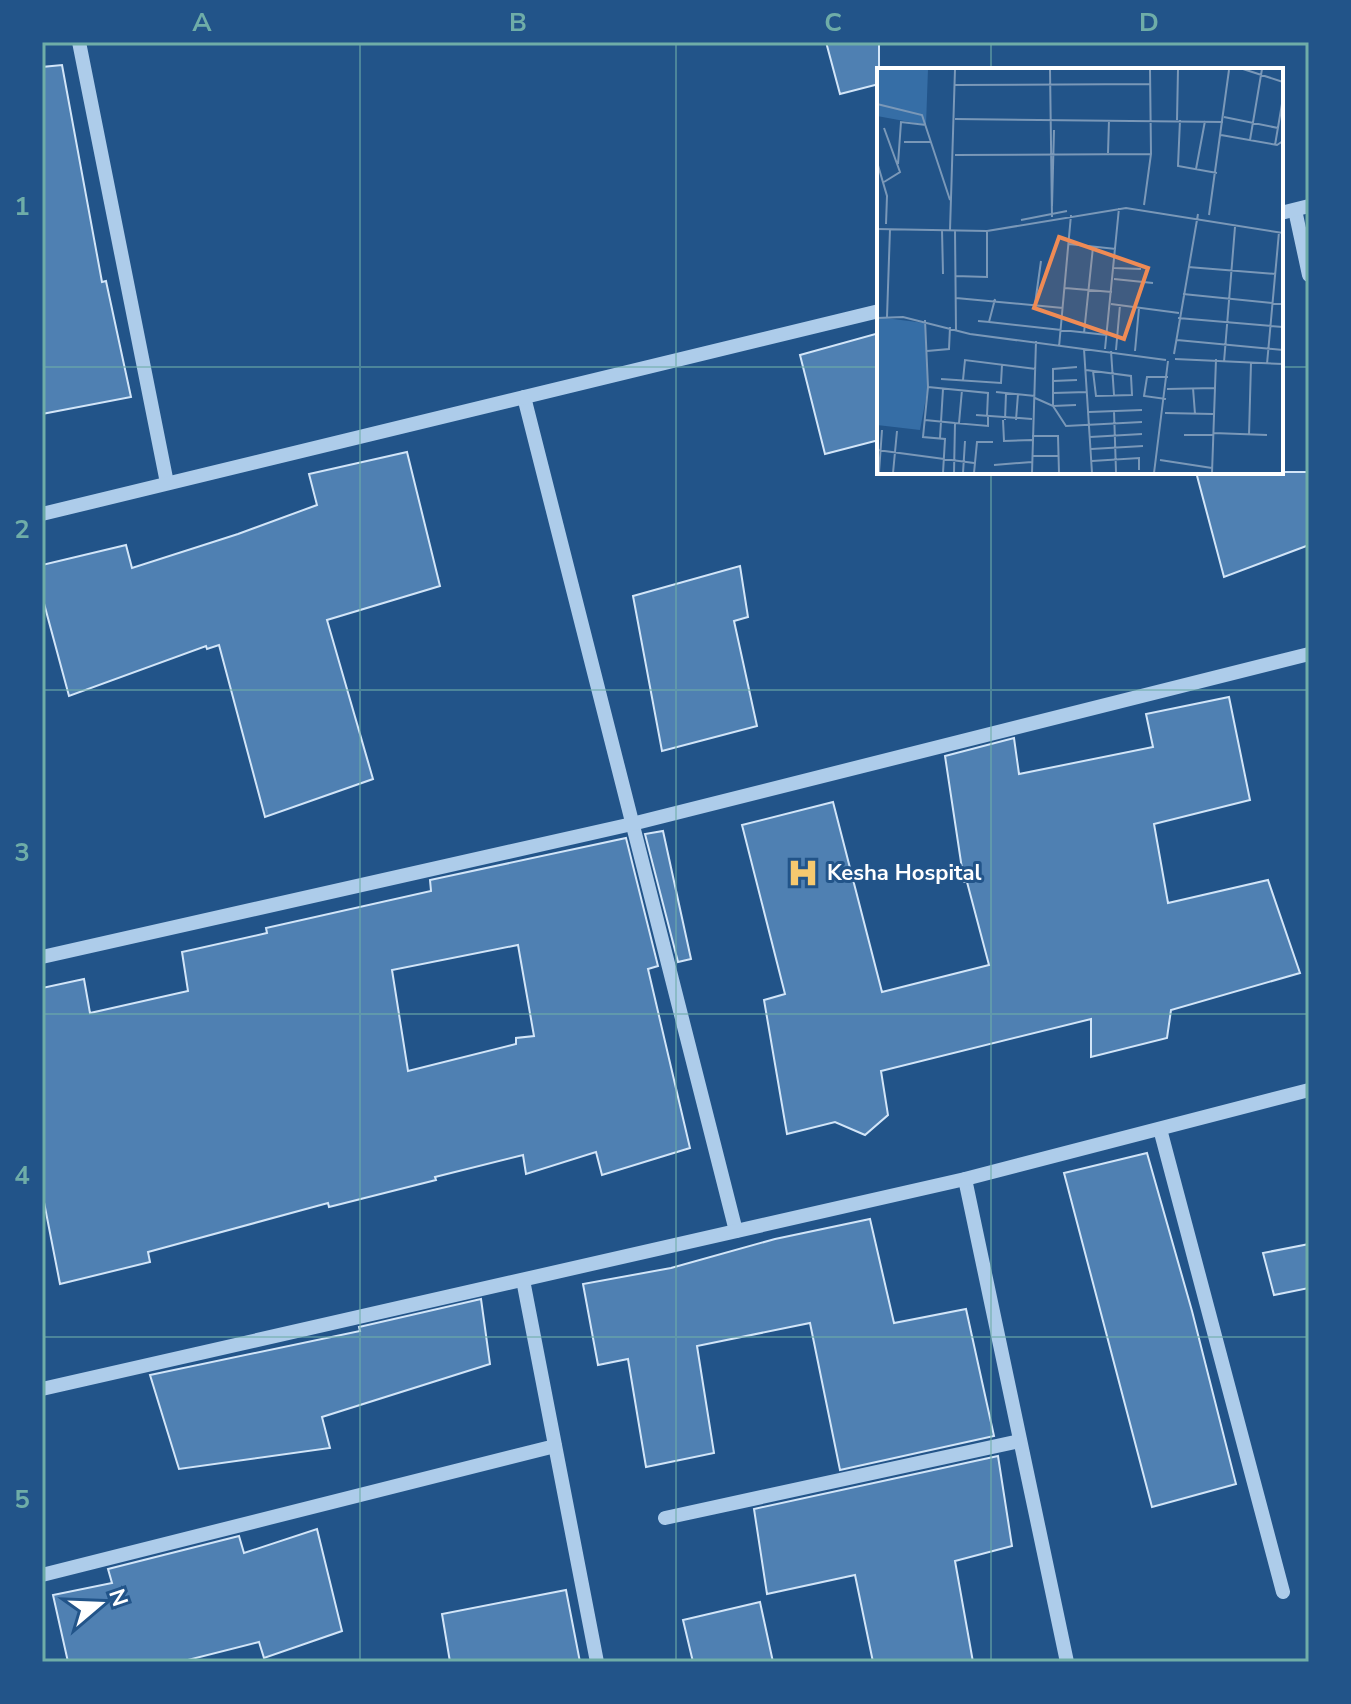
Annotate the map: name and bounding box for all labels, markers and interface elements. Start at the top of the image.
text: A [192,5,212,40]
text: B [509,5,527,40]
text: C [824,5,842,40]
text: D [1139,5,1159,40]
inset map [877,68,1283,474]
text: 1 [14,189,30,224]
text: 2 [14,512,30,547]
text: 3 [14,835,30,870]
hospital icon: Kesha Hospital [786,856,820,890]
place label: Kesha Hospital [827,858,982,888]
text: 4 [14,1158,30,1193]
text: 5 [14,1482,30,1517]
north arrow [60,1564,140,1644]
text: N [101,1585,135,1610]

